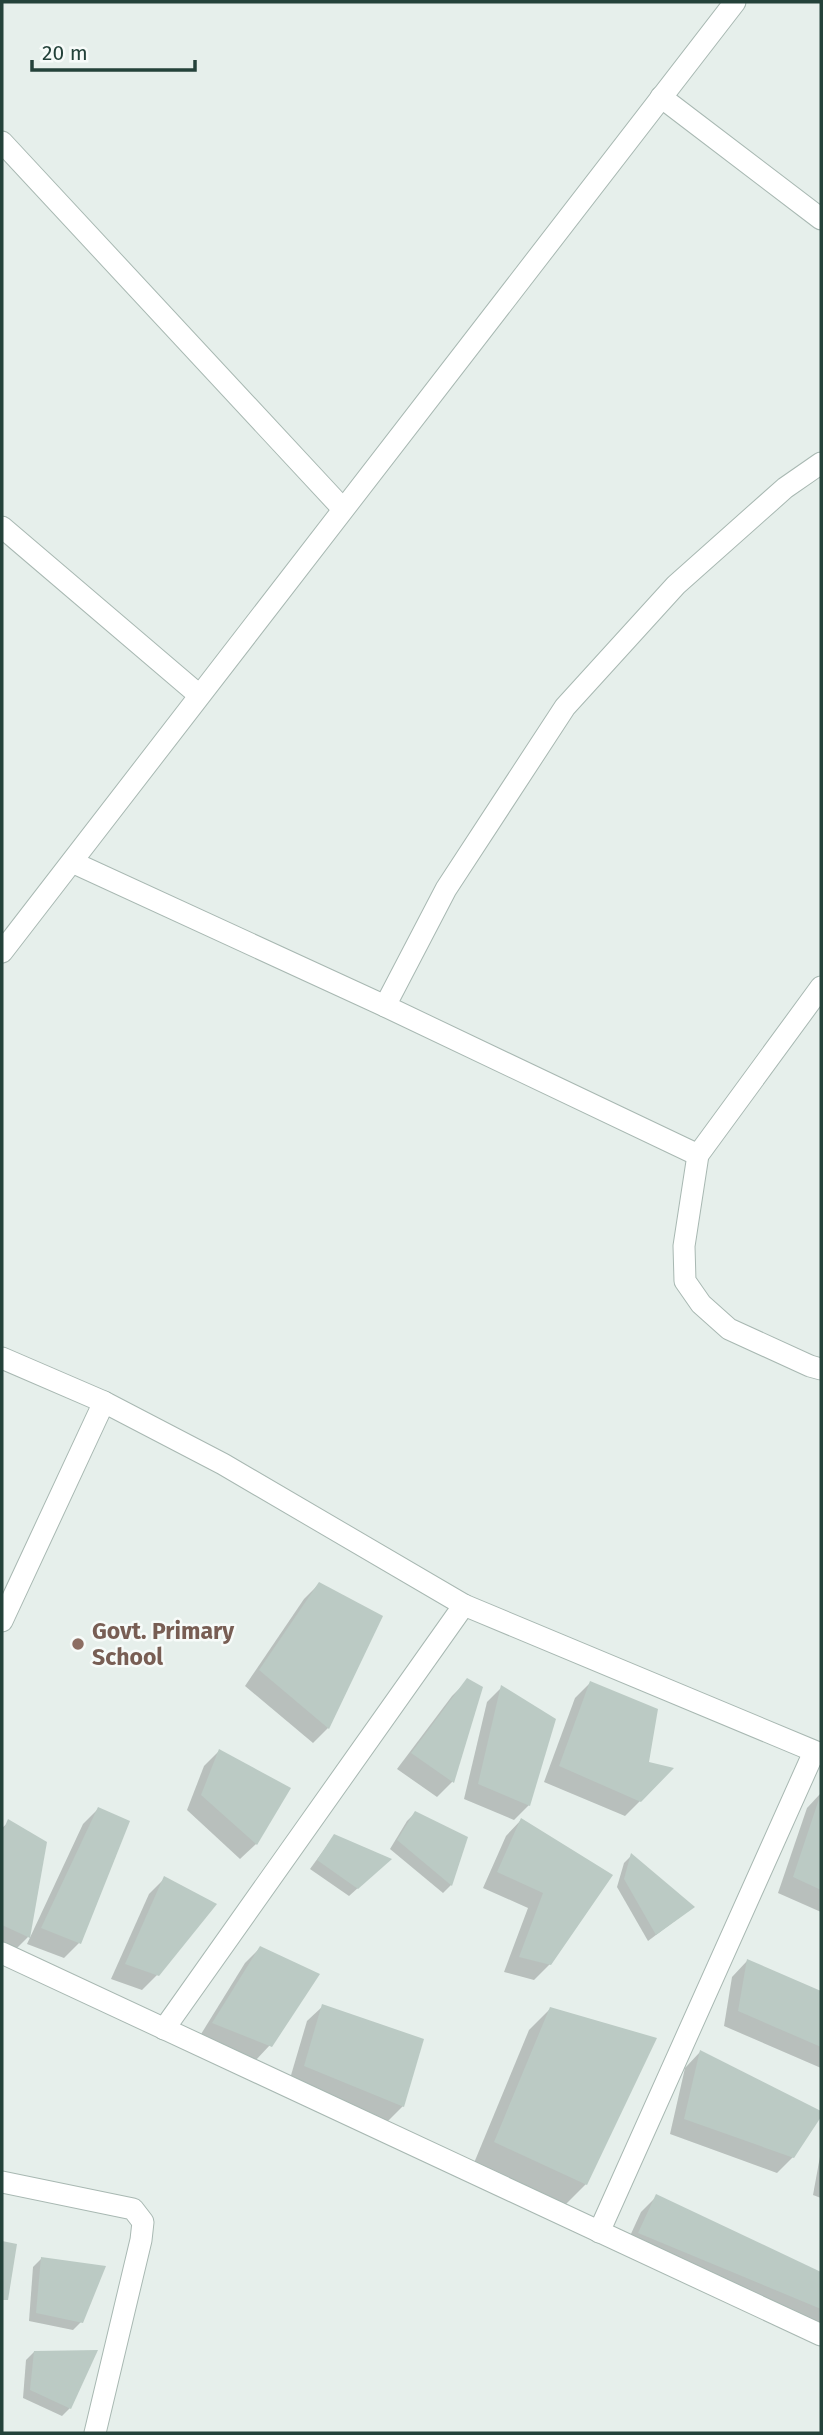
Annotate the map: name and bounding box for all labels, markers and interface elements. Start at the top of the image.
scale bar [32,28,194,72]
text: 20 m [42,40,88,66]
place label: Govt. Primary School [92,1617,235,1671]
marker: Govt. Primary School [70,1636,86,1652]

